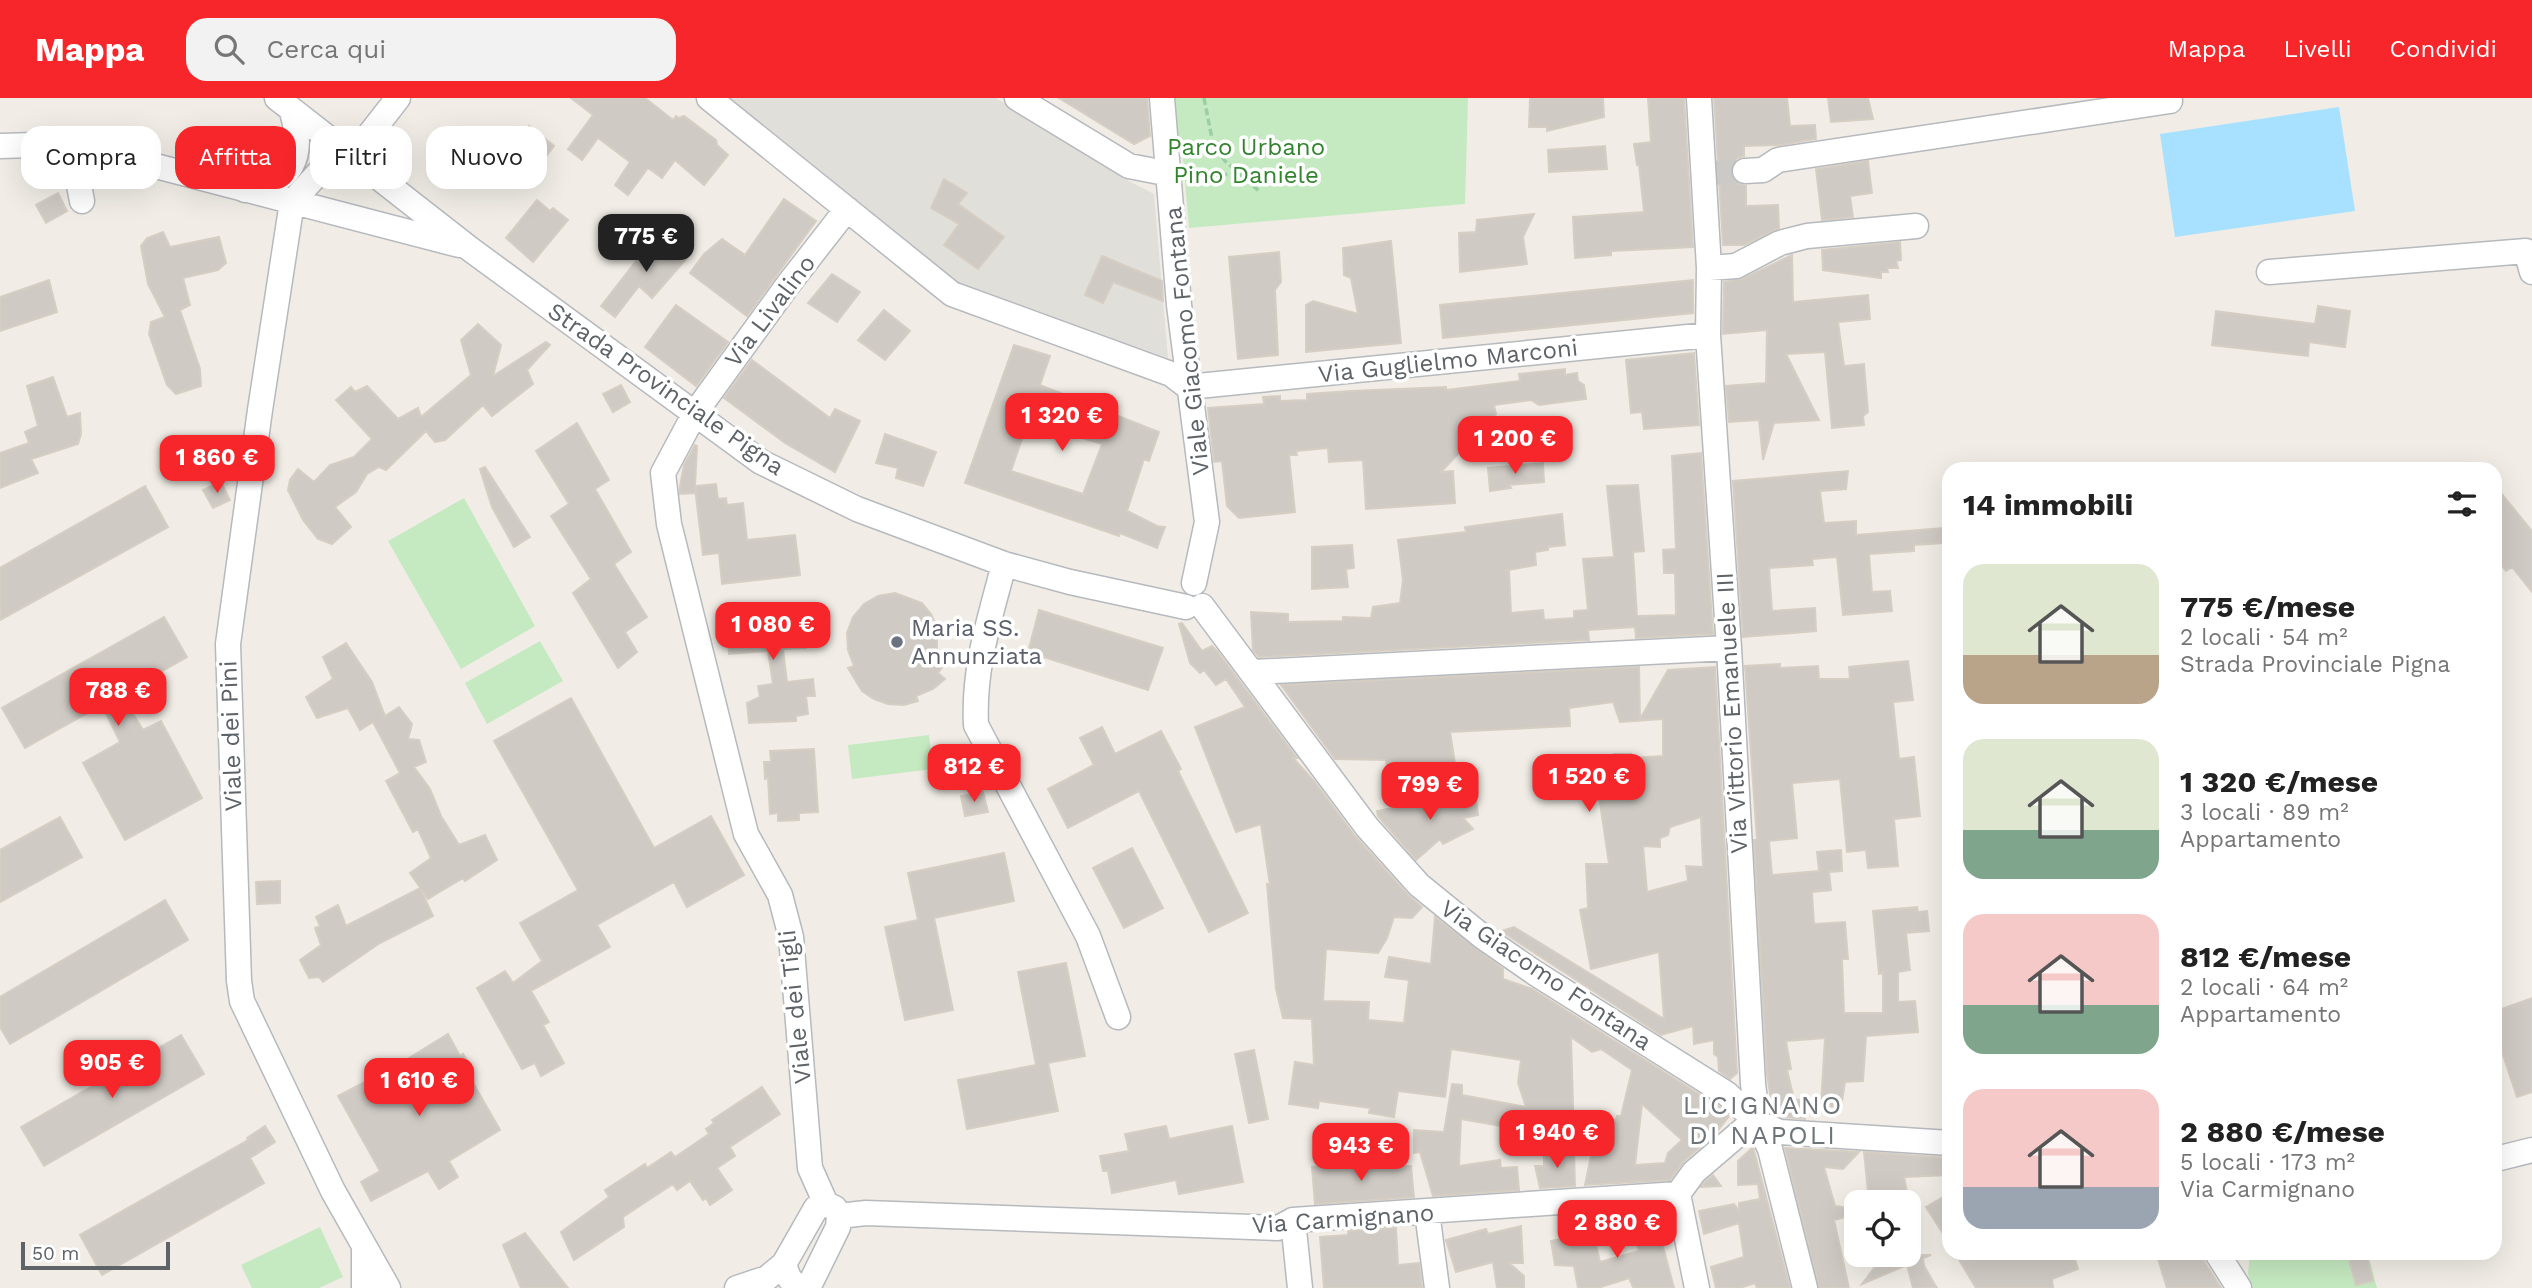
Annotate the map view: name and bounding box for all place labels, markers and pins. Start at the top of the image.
pin: 775 € [597,214,695,274]
pin: 1 320 € [997,394,1127,453]
pin: 1 200 € [1450,416,1580,476]
pin: 1 860 € [152,436,282,495]
pin: 1 080 € [708,602,838,662]
place label: Maria SS. Annunziata [911,614,1042,670]
marker: Maria SS. Annunziata [889,634,905,650]
pin: 788 € [69,668,167,728]
pin: 812 € [925,744,1023,804]
pin: 1 520 € [1524,754,1654,814]
pin: 799 € [1381,762,1479,822]
pin: 905 € [63,1040,161,1100]
pin: 1 610 € [354,1058,484,1118]
pin: 1 940 € [1492,1110,1622,1170]
pin: 943 € [1312,1124,1410,1183]
pin: 2 880 € [1552,1200,1682,1260]

